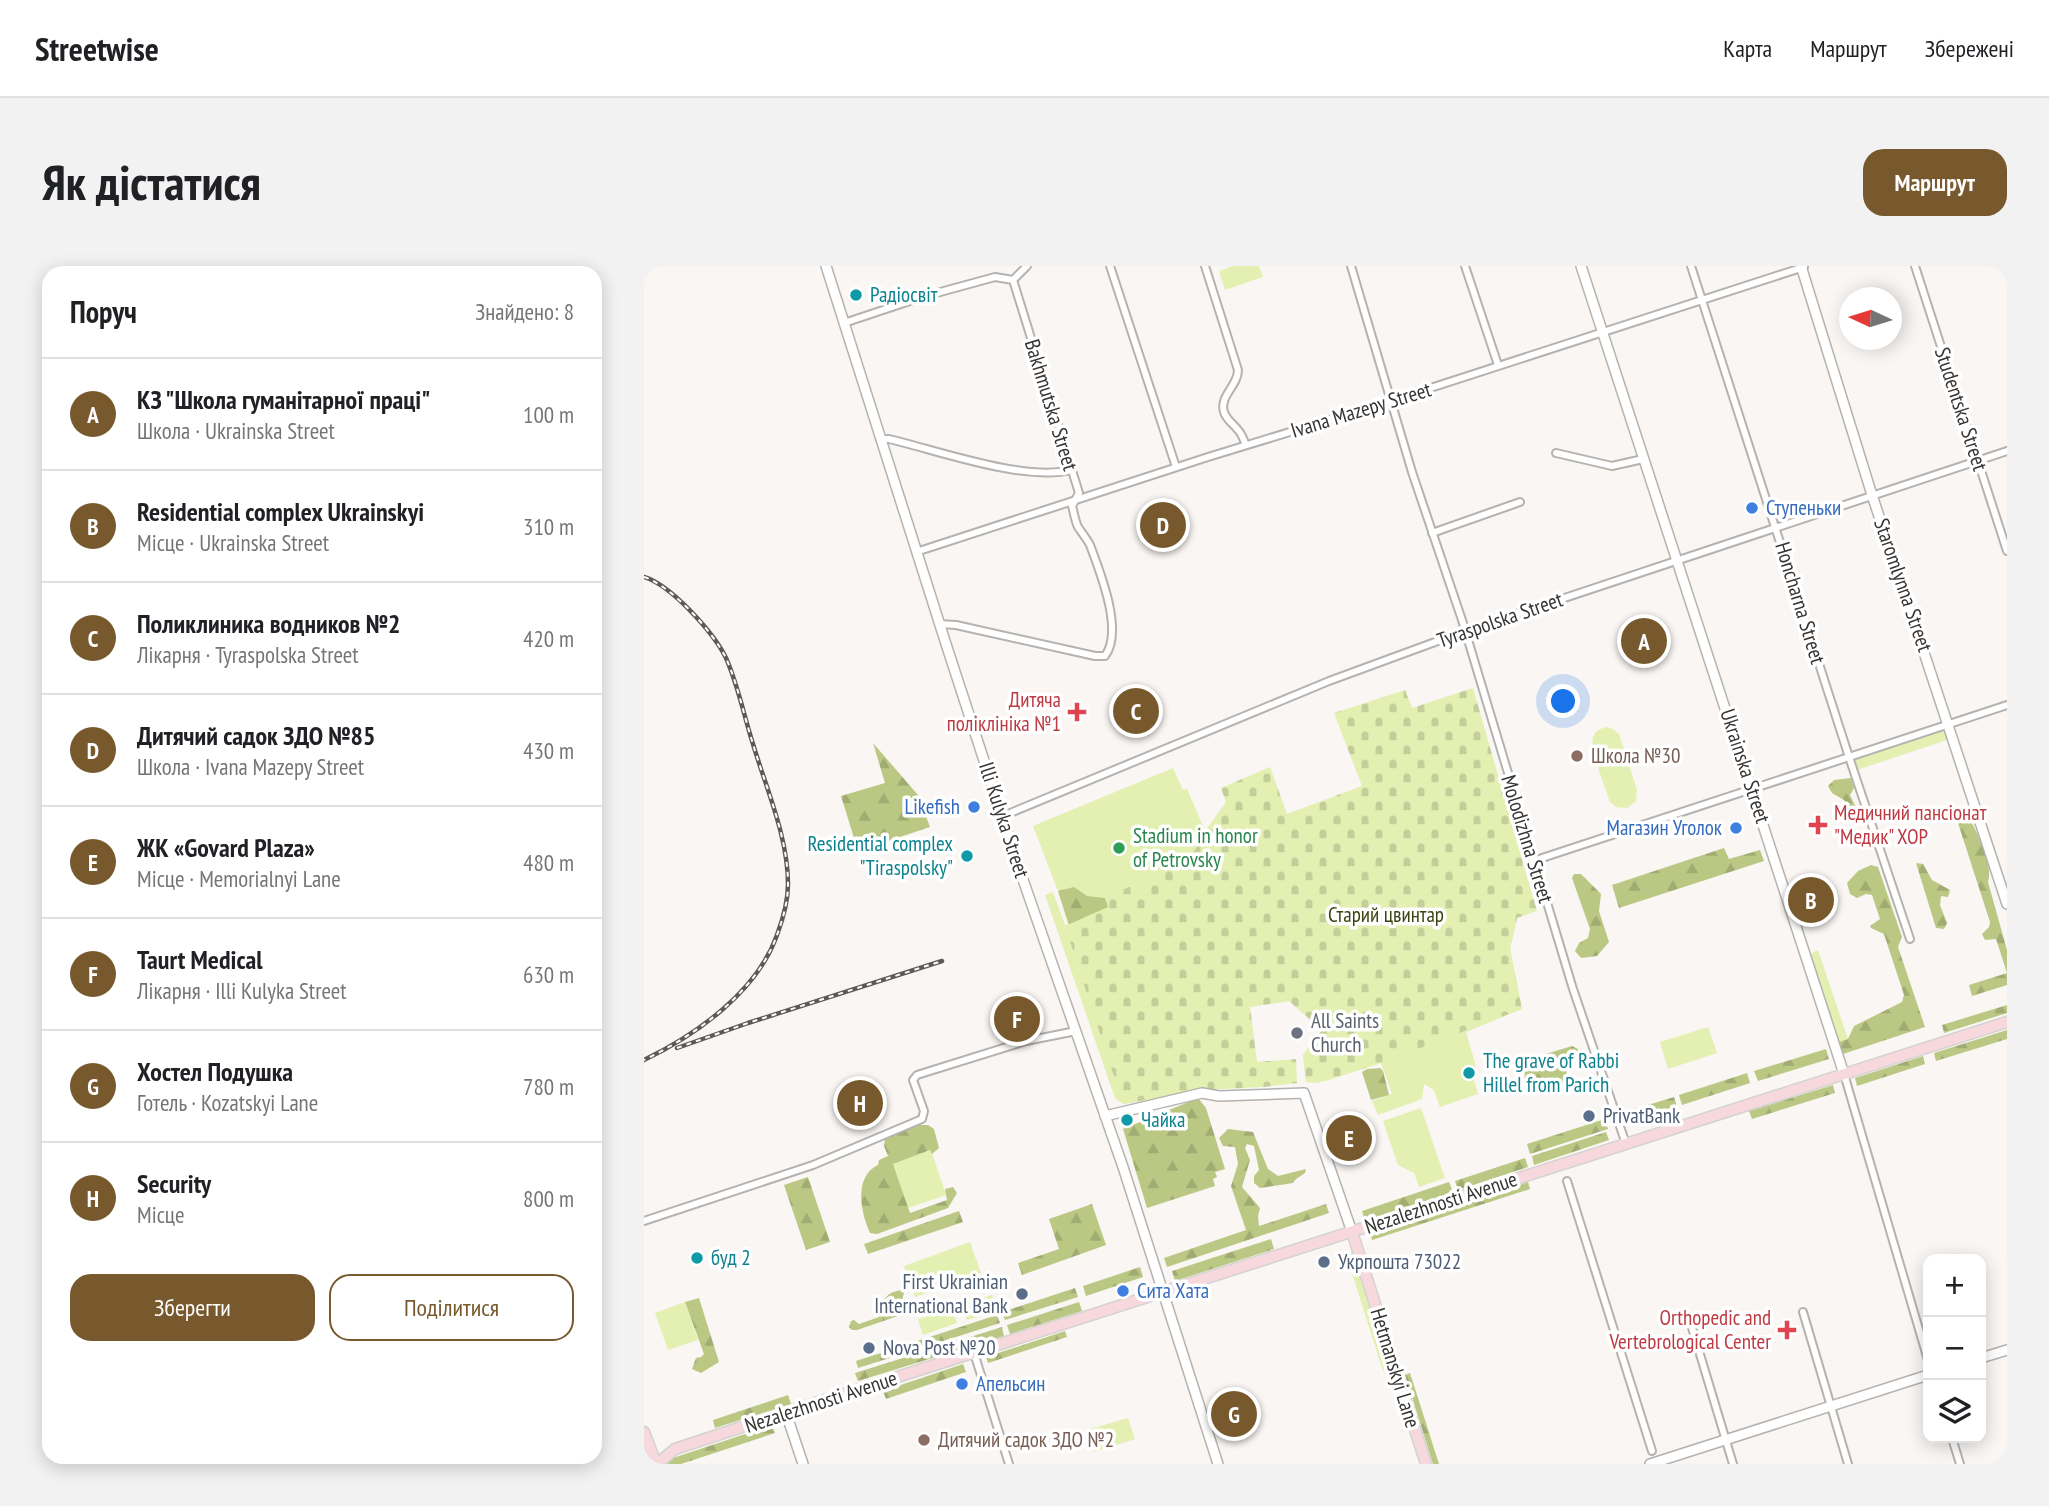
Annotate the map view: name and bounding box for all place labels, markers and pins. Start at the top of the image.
place label: Радіосвіт [870,281,938,308]
marker: Радіосвіт [848,287,864,303]
place label: Ступеньки [1766,494,1841,521]
pin: D [1140,499,1186,551]
marker: Ступеньки [1744,500,1760,516]
pin: A [1621,615,1667,667]
pin: C [1113,685,1159,737]
place label: Дитяча поліклініка №1 [947,686,1061,737]
marker: Дитяча поліклініка №1 [1067,702,1087,722]
place label: Школа №30 [1591,742,1680,769]
marker: Школа №30 [1569,748,1585,764]
place label: Likefish [905,793,960,820]
marker: Likefish [966,799,982,815]
place label: Медичний пансіонат "Медик" ХОР [1834,799,1987,850]
place label: Магазин Уголок [1607,814,1722,841]
marker: Медичний пансіонат "Медик" ХОР [1808,815,1828,835]
marker: Магазин Уголок [1728,820,1744,836]
place label: Stadium in honor of Petrovsky [1133,822,1258,873]
place label: Residential complex "Tiraspolsky" [808,830,953,881]
marker: Stadium in honor of Petrovsky [1111,840,1127,856]
marker: Residential complex "Tiraspolsky" [959,848,975,864]
pin: B [1788,874,1834,926]
pin: F [994,993,1040,1045]
place label: All Saints Church [1311,1007,1379,1058]
marker: All Saints Church [1289,1025,1305,1041]
place label: The grave of Rabbi Hillel from Parich [1483,1047,1619,1098]
marker: The grave of Rabbi Hillel from Parich [1461,1065,1477,1081]
pin: H [837,1077,883,1129]
place label: PrivatBank [1603,1102,1680,1129]
place label: Чайка [1141,1106,1185,1133]
marker: PrivatBank [1581,1108,1597,1124]
marker: Чайка [1119,1112,1135,1128]
pin: E [1326,1112,1372,1164]
place label: буд 2 [711,1244,751,1271]
place label: Укрпошта 73022 [1338,1248,1461,1275]
marker: буд 2 [689,1250,705,1266]
marker: Укрпошта 73022 [1316,1254,1332,1270]
place label: First Ukrainian International Bank [874,1268,1008,1319]
place label: Сита Хата [1137,1277,1209,1304]
marker: Сита Хата [1115,1283,1131,1299]
marker: First Ukrainian International Bank [1014,1286,1030,1302]
place label: Orthopedic and Vertebrological Center [1608,1304,1771,1355]
marker: Orthopedic and Vertebrological Center [1777,1320,1797,1340]
place label: Nova Post №20 [883,1334,996,1361]
marker: Nova Post №20 [861,1340,877,1356]
place label: Апельсин [976,1370,1045,1397]
marker: Апельсин [954,1376,970,1392]
pin: G [1211,1388,1257,1440]
place label: Дитячий садок ЗДО №2 [938,1426,1114,1453]
marker: Дитячий садок ЗДО №2 [916,1432,932,1448]

